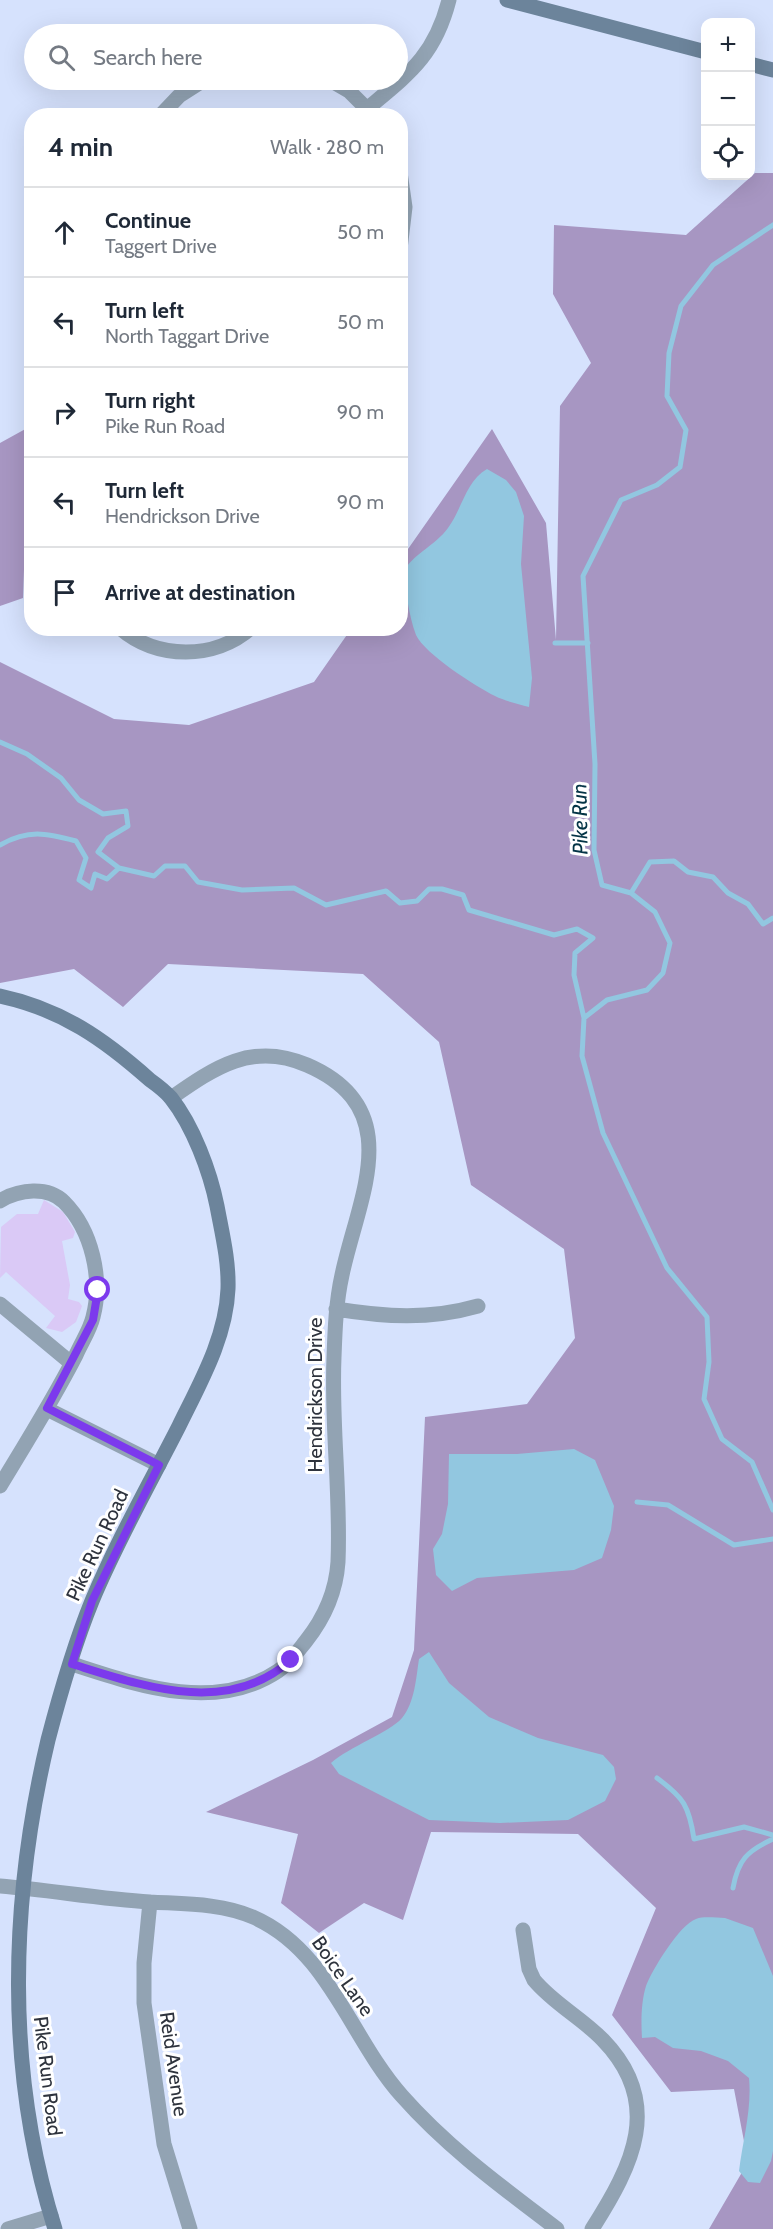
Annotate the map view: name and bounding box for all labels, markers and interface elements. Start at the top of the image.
map controls [701,18,755,180]
button: + [701,18,755,72]
search box [24,24,408,90]
icon: search [45,41,78,74]
text: Search here [93,44,202,71]
button: − [701,72,755,126]
button: locate [701,126,755,180]
text: 4 min [48,131,113,163]
text: Walk · 280 m [270,135,384,159]
text: Continue [105,207,191,234]
icon: ahead [48,216,81,249]
text: 50 m [337,220,384,244]
text: Taggert Drive [105,234,217,258]
text: Turn left [105,297,184,324]
icon: left [48,306,81,339]
text: 50 m [337,310,384,334]
text: North Taggart Drive [105,324,269,348]
text: Turn right [105,387,195,414]
icon: right [48,396,81,429]
text: 90 m [337,400,384,424]
text: Pike Run Road [105,414,225,438]
text: Turn left [105,477,184,504]
icon: left [48,486,81,519]
text: 90 m [337,490,384,514]
text: Hendrickson Drive [105,504,260,528]
icon: arrive [48,576,81,609]
text: Arrive at destination [105,579,295,606]
water label: Pike Run [566,783,593,855]
route start [84,1276,110,1302]
street label: Hendrickson Drive [303,1318,327,1472]
street label: Pike Run Road [61,1485,133,1605]
route end [277,1646,303,1672]
street label: Boice Lane [307,1931,379,2021]
street label: Reid Avenue [155,2010,193,2118]
street label: Pike Run Road [29,2015,67,2137]

